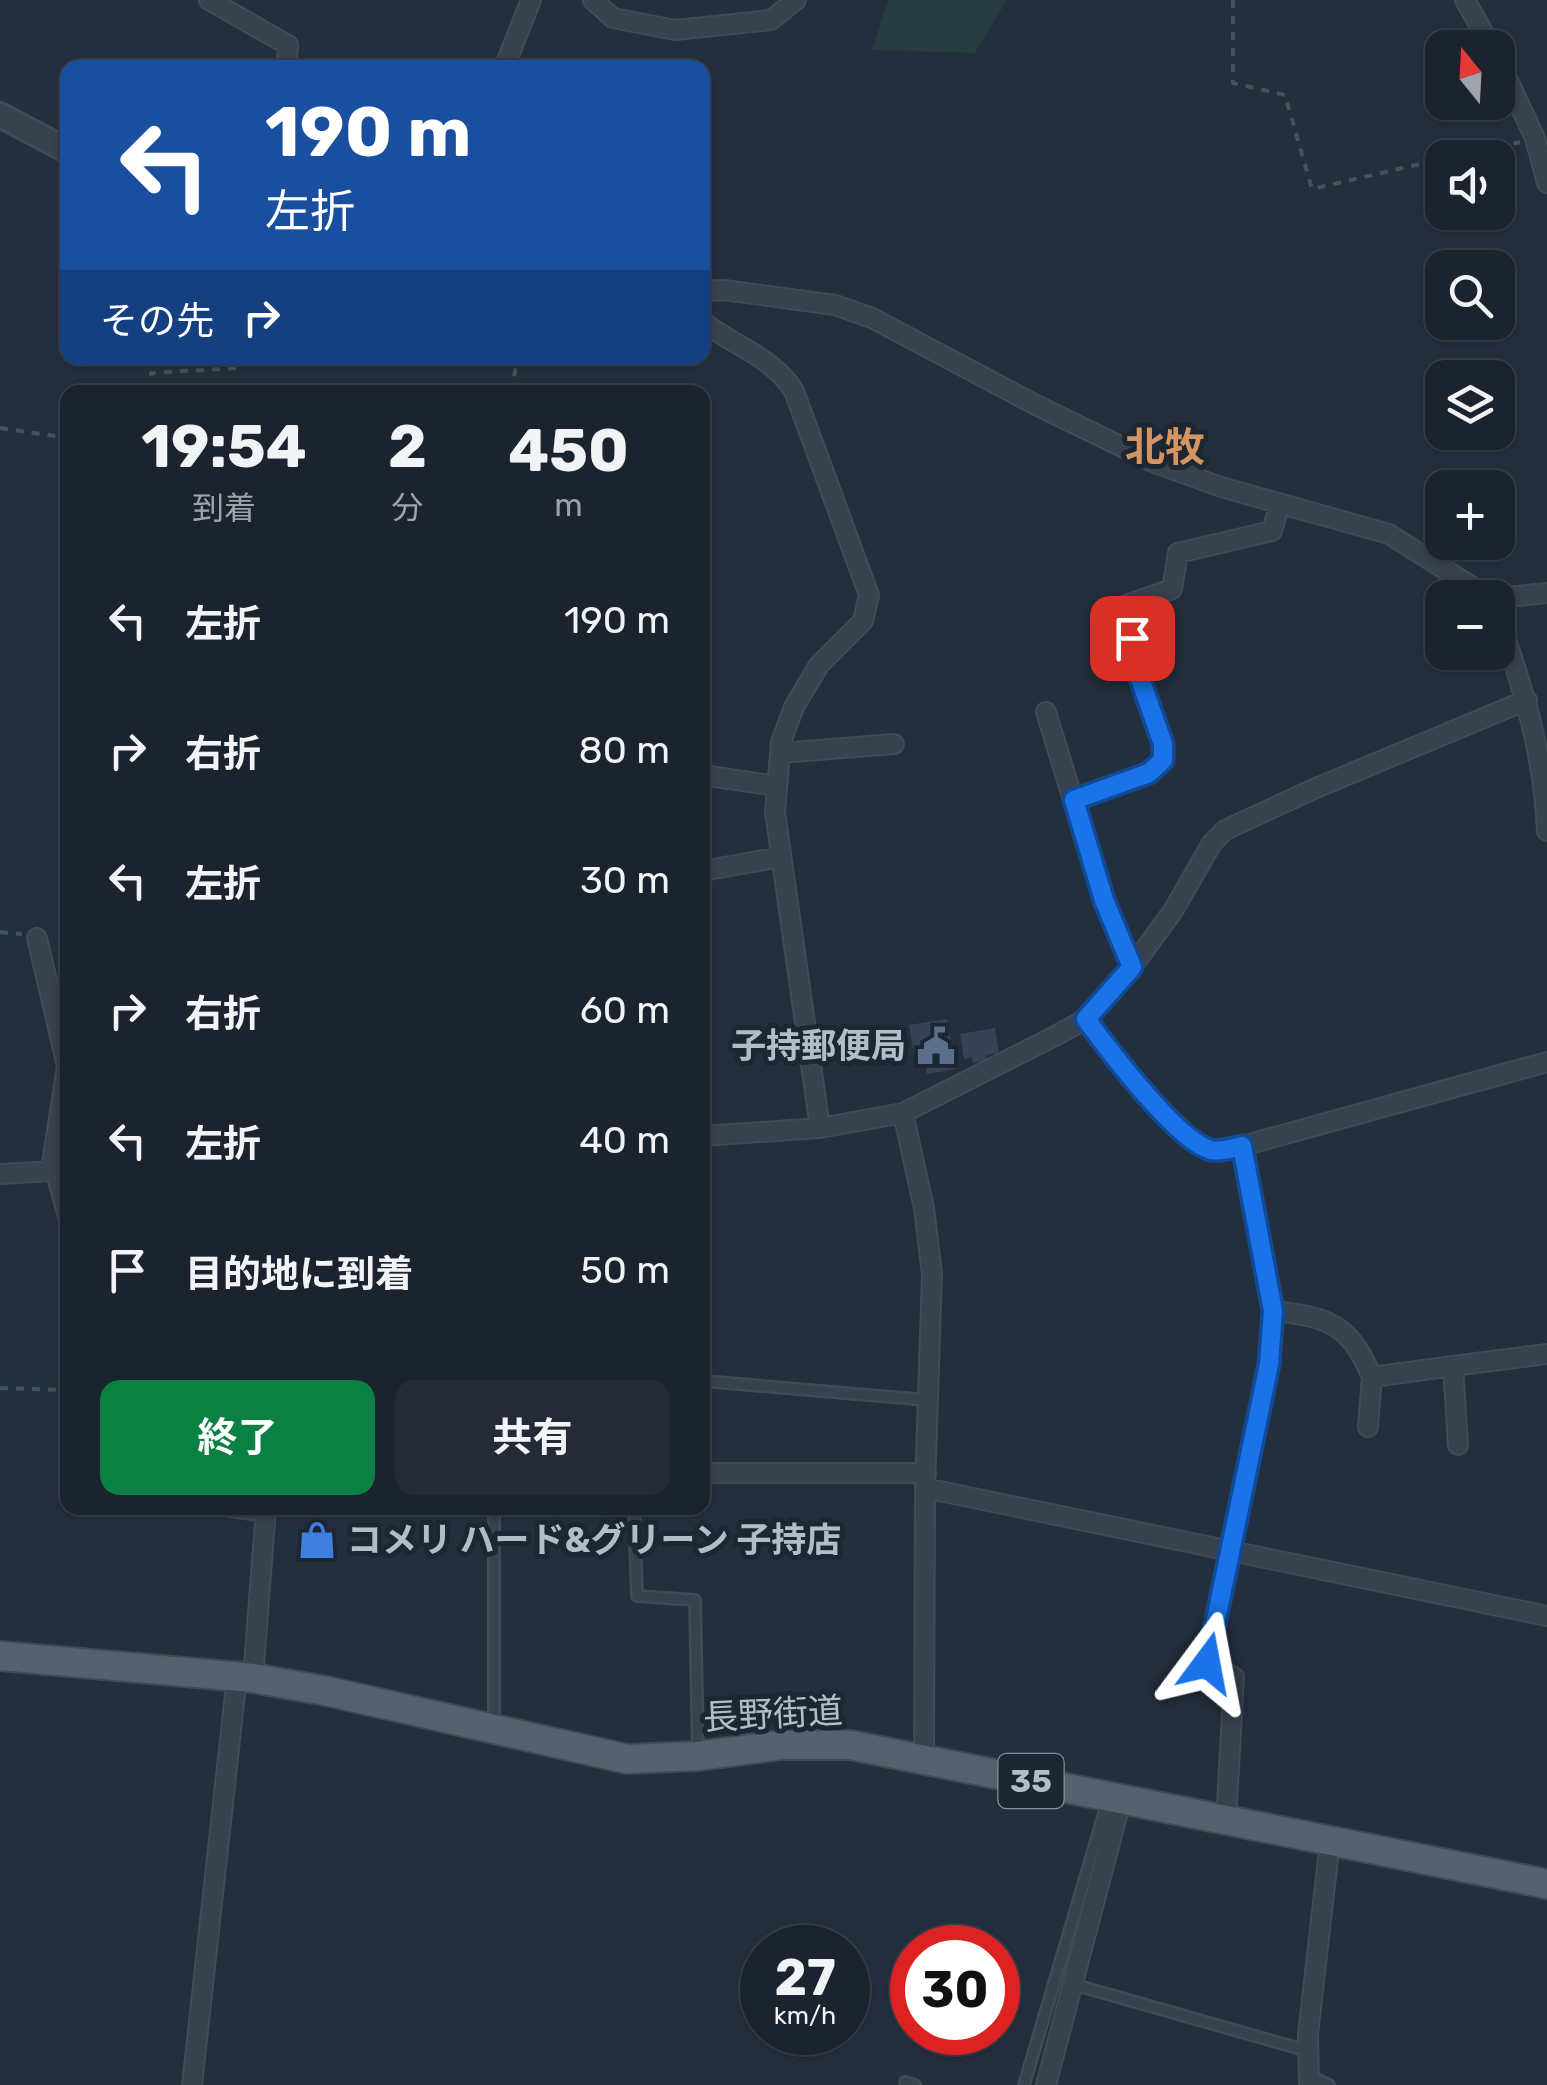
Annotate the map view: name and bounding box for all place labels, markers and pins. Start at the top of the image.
pin [1090,596,1175,681]
place label: 子持郵便局 [731,1025,906,1067]
public building icon: 子持郵便局 [915,1025,957,1067]
shop icon: コメリ ハード&グリーン 子持店 [296,1519,338,1561]
place label: コメリ ハード&グリーン 子持店 [347,1519,841,1561]

